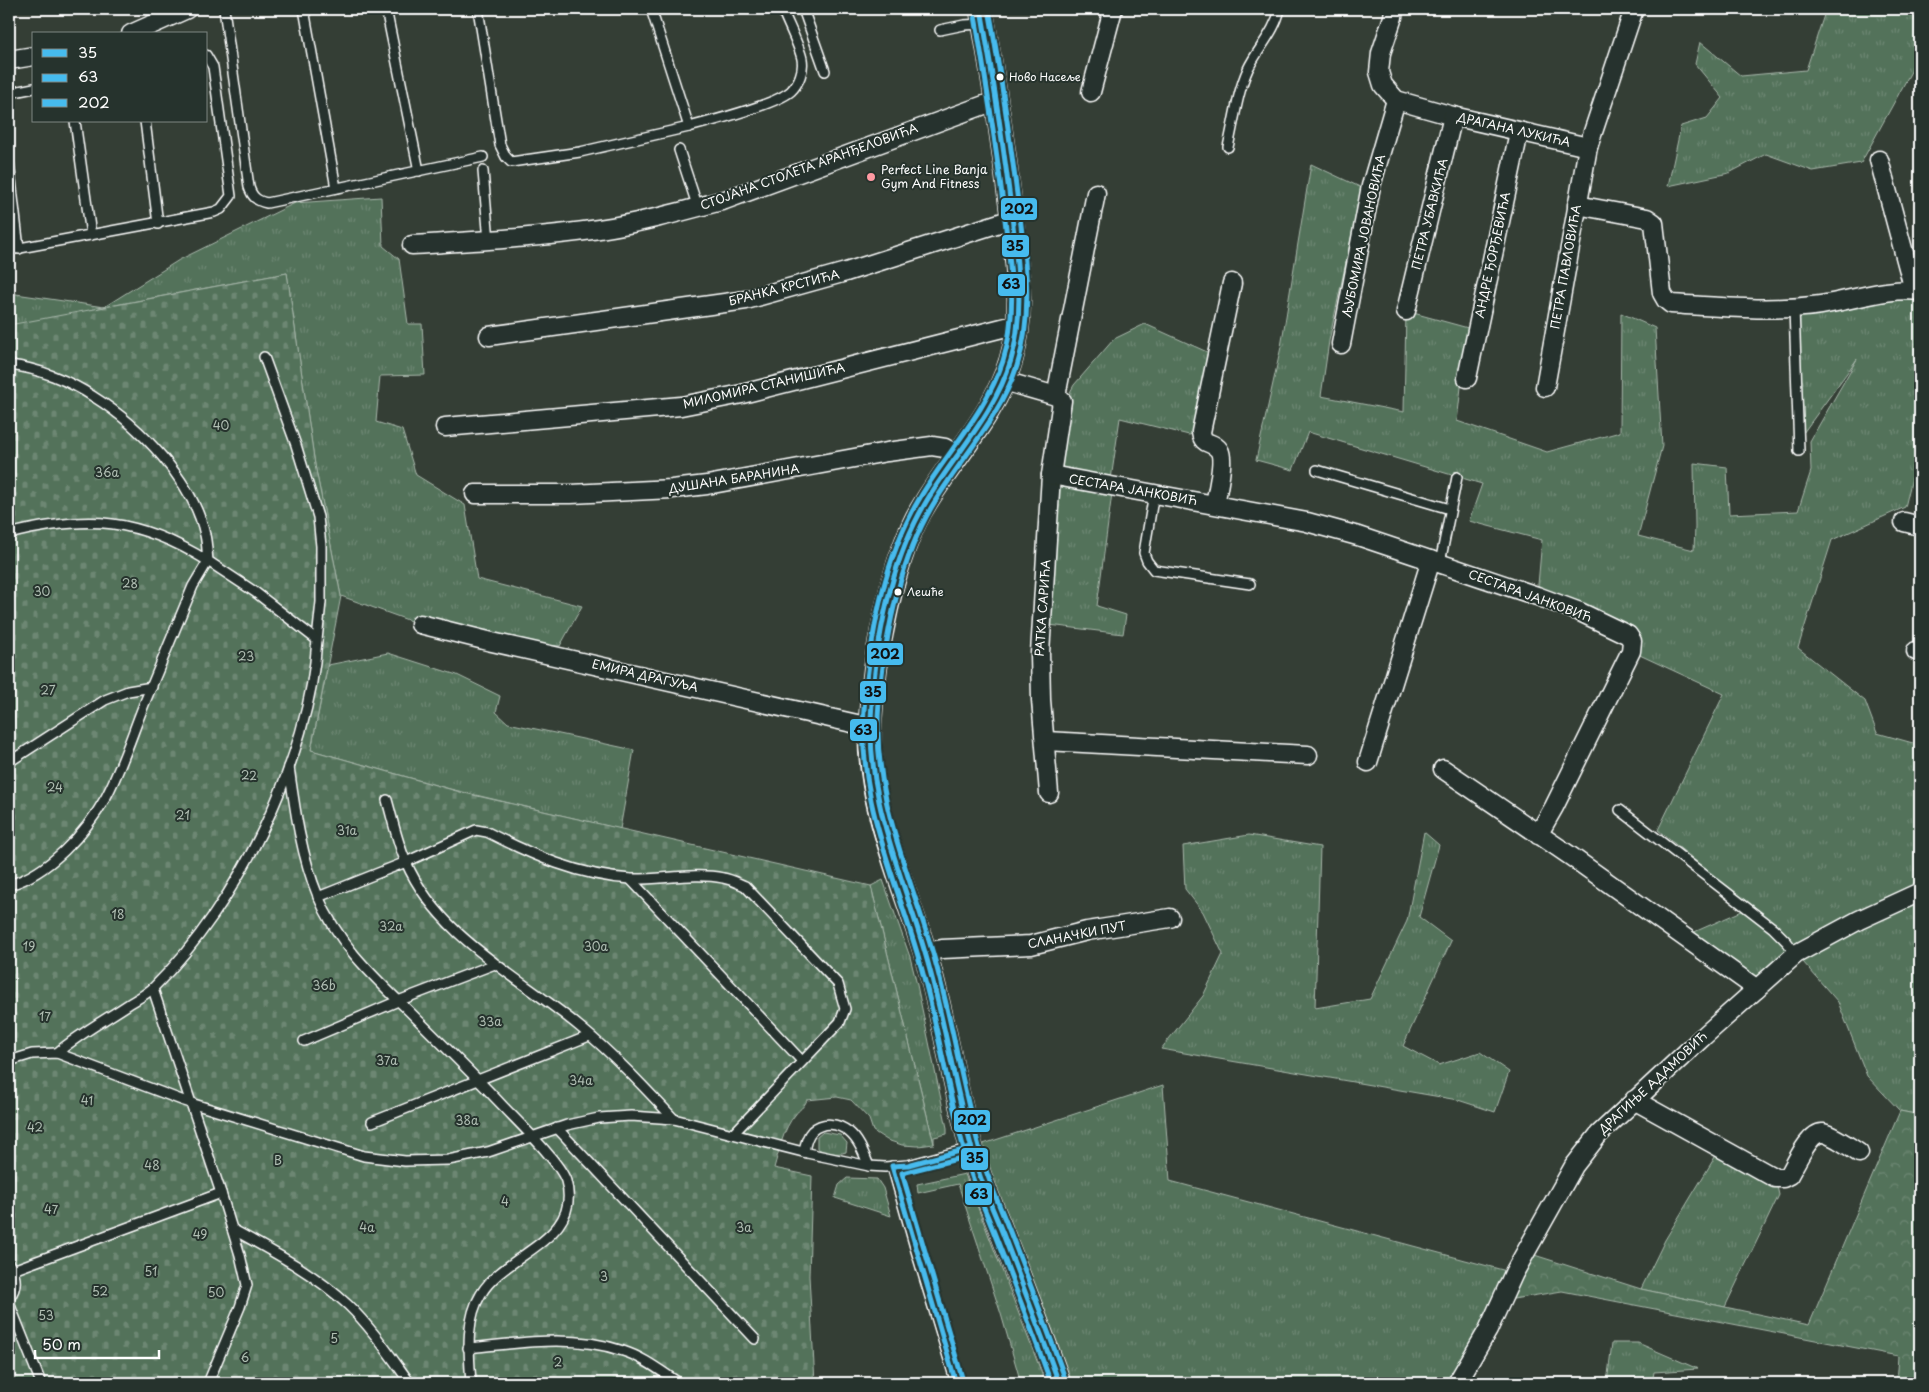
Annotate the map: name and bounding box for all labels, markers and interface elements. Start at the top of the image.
legend [32,32,208,122]
text: 35 [78,40,97,63]
text: 63 [78,64,98,87]
place label: Ново Насеље [1009,68,1081,85]
marker: Ново Насеље [995,72,1005,82]
text: 202 [78,90,110,113]
street label: ДРАГАНА ЛУКИЋА [1455,107,1572,151]
street label: СТОЈАНА СТОЛЕТА АРАНЂЕЛОВИЋА [697,118,920,214]
street label: ЉУБОМИРА ЈОВАНОВИЋА [1337,153,1389,319]
street label: ПЕТРА УБАВКИЋА [1406,156,1452,271]
place label: Perfect Line Banja Gym And Fitness [881,160,988,192]
marker: Perfect Line Banja Gym And Fitness [865,171,877,183]
street label: АНДРЕ ЂОРЂЕВИЋА [1470,190,1514,319]
line badge: 202 [1000,197,1038,221]
text: 202 [1004,198,1034,219]
street label: ПЕТРА ПАВЛОВИЋА [1545,203,1585,331]
line badge: 35 [1001,234,1030,258]
text: 35 [1006,235,1024,256]
street label: БРАНКА КРСТИЋА [726,265,841,310]
line badge: 63 [997,273,1026,297]
text: 63 [1002,273,1020,294]
street label: МИЛОМИРА СТАНИШИЋА [681,358,846,412]
park label: 40 [213,416,230,434]
street label: ДУШАНА БАРАНИНА [666,459,800,497]
park label: 36a [95,463,119,481]
street label: СЕСТАРА ЈАНКОВИЋ [1068,469,1199,509]
street label: РАТКА САРИЋА [1030,559,1054,657]
street label: СЕСТАРА ЈАНКОВИЋ [1466,564,1595,626]
park label: 28 [122,574,138,592]
park label: 30 [34,582,51,600]
place label: Лешће [907,583,944,600]
marker: Лешће [893,587,903,597]
line badge: 202 [866,642,904,666]
text: 202 [870,643,900,664]
park label: 23 [238,647,254,665]
street label: ЕМИРА ДРАГУЉА [590,654,700,696]
line badge: 35 [859,680,887,704]
park label: 27 [41,681,56,699]
text: 35 [864,681,882,702]
line badge: 63 [849,718,878,742]
text: 63 [854,719,872,740]
park label: 22 [241,766,257,784]
park label: 24 [47,778,63,796]
park label: 21 [176,806,190,824]
park label: 31a [337,821,358,839]
park label: 18 [112,905,124,923]
street label: СЛАНАЧКИ ПУТ [1026,915,1128,952]
park label: 32a [379,917,403,935]
park label: 19 [23,937,35,955]
park label: 30a [584,937,609,955]
park label: 36b [312,976,336,994]
park label: 17 [39,1007,51,1025]
park label: 33a [478,1012,502,1030]
street label: ДРАГИЊЕ АДАМОВИЋ [1593,1027,1711,1138]
park label: 37a [376,1051,398,1069]
park label: 34a [569,1071,593,1089]
park label: 41 [81,1091,93,1109]
line badge: 202 [953,1109,991,1133]
text: 202 [957,1109,987,1130]
park label: 38a [456,1111,479,1129]
park label: 42 [27,1118,43,1136]
line badge: 35 [960,1147,989,1171]
text: 35 [966,1147,984,1168]
park label: B [274,1151,282,1169]
park label: 48 [144,1156,160,1174]
line badge: 63 [964,1182,993,1206]
text: 63 [970,1183,988,1204]
park label: 4 [501,1192,509,1210]
park label: 47 [44,1200,59,1218]
park label: 4a [359,1218,375,1236]
park label: 3a [736,1218,752,1236]
park label: 49 [193,1225,207,1243]
park label: 51 [145,1262,157,1280]
park label: 3 [600,1267,608,1285]
park label: 52 [92,1282,108,1300]
park label: 50 [208,1283,224,1301]
park label: 53 [38,1306,54,1324]
scale bar [35,1327,159,1359]
park label: 5 [330,1329,338,1347]
text: 50 m [42,1332,81,1355]
park label: 6 [241,1348,249,1366]
park label: 2 [554,1353,562,1371]

